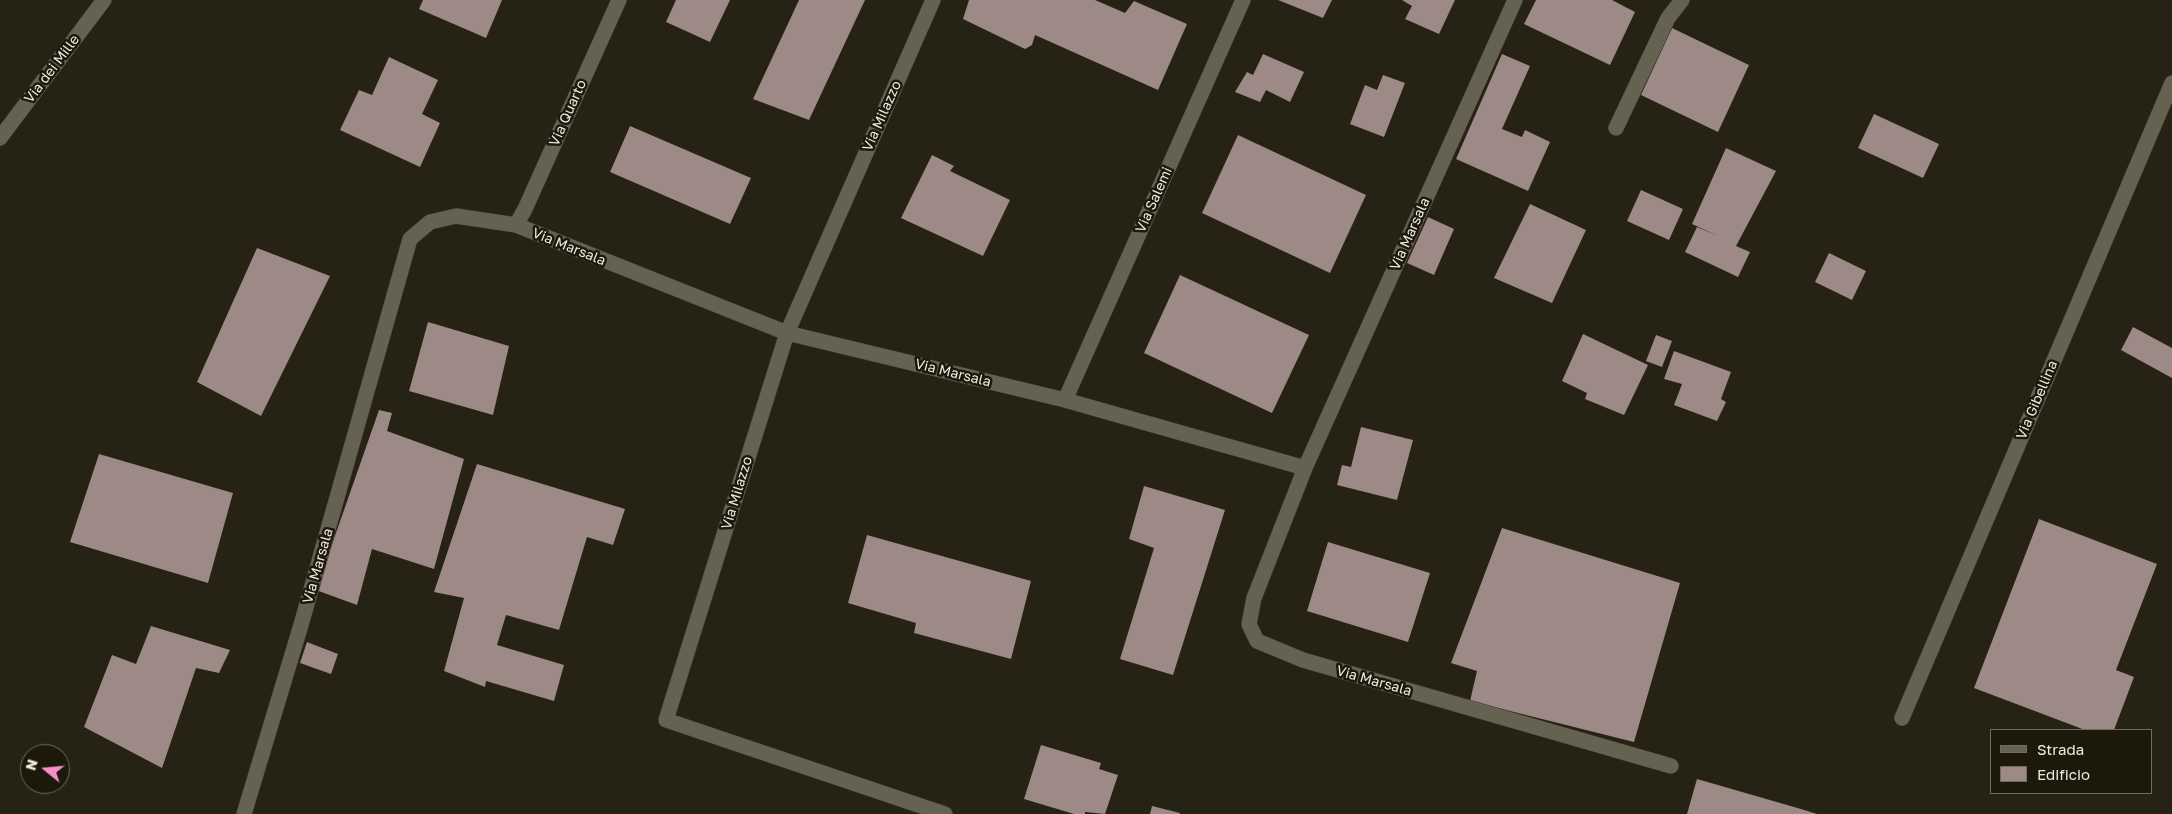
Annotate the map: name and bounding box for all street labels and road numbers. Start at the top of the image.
street label: Via dei Mille [21,31,83,107]
street label: Via Quarto [546,77,590,149]
street label: Via Milazzo [859,78,905,154]
street label: Via Salemi [1132,165,1176,235]
street label: Via Marsala [1387,195,1433,273]
street label: Via Marsala [530,225,608,269]
street label: Via Marsala [913,355,993,391]
street label: Via Gibellina [2013,358,2061,442]
street label: Via Milazzo [718,454,756,532]
street label: Via Marsala [299,526,337,606]
street label: Via Marsala [1334,662,1414,700]

